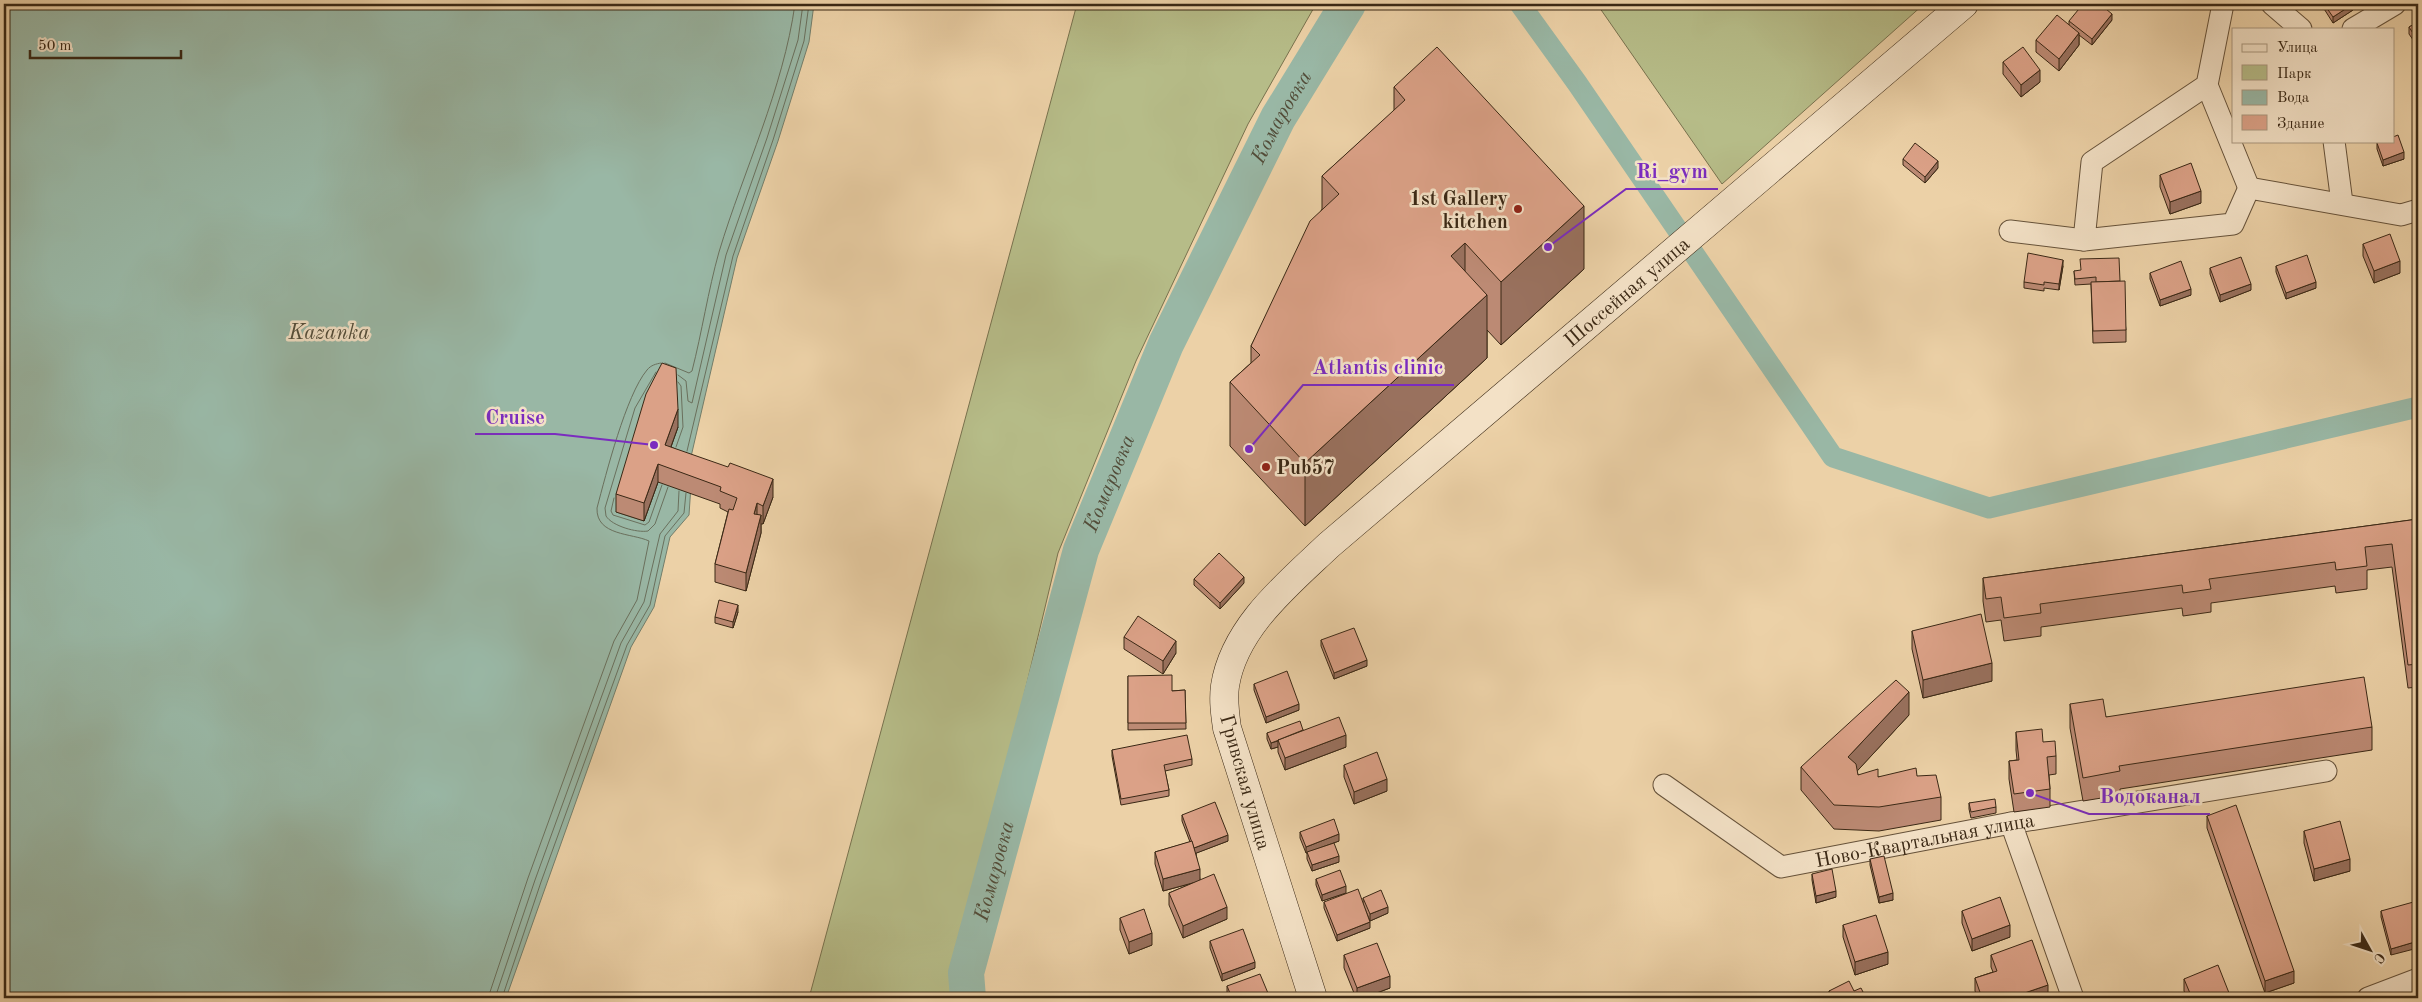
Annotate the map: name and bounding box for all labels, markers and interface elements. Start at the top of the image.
scale bar [30,28,181,60]
legend [2232,28,2394,142]
text: 50 m [38,39,72,54]
text: Улица [2277,41,2318,56]
water label: Комаровка [1248,67,1316,168]
text: Парк [2277,67,2312,82]
text: Вода [2277,91,2310,106]
text: Здание [2277,117,2324,132]
callout: Ri_gym [1626,153,1718,189]
text: Ri_gym [1636,162,1708,183]
place label: 1st Gallery kitchen [1409,190,1508,233]
marker: 1st Gallery kitchen [1512,203,1524,215]
street label: Шоссейная улица [1561,234,1694,352]
water label: Kazanka [287,323,370,344]
callout: Atlantis clinic [1303,349,1454,385]
text: Atlantis clinic [1312,358,1444,379]
callout: Cruise [475,398,555,434]
text: Cruise [485,408,545,429]
water label: Комаровка [1080,432,1139,536]
place label: Pub57 [1276,458,1335,479]
marker: Pub57 [1260,461,1272,473]
street label: Гривская улица [1215,713,1273,852]
callout: Водоканал [2089,778,2210,814]
text: Водоканал [2099,787,2201,808]
street label: Ново-Квартальная улица [1814,811,2036,872]
water label: Комаровка [971,819,1019,924]
north arrow [2344,924,2394,974]
text: С [2371,950,2388,966]

